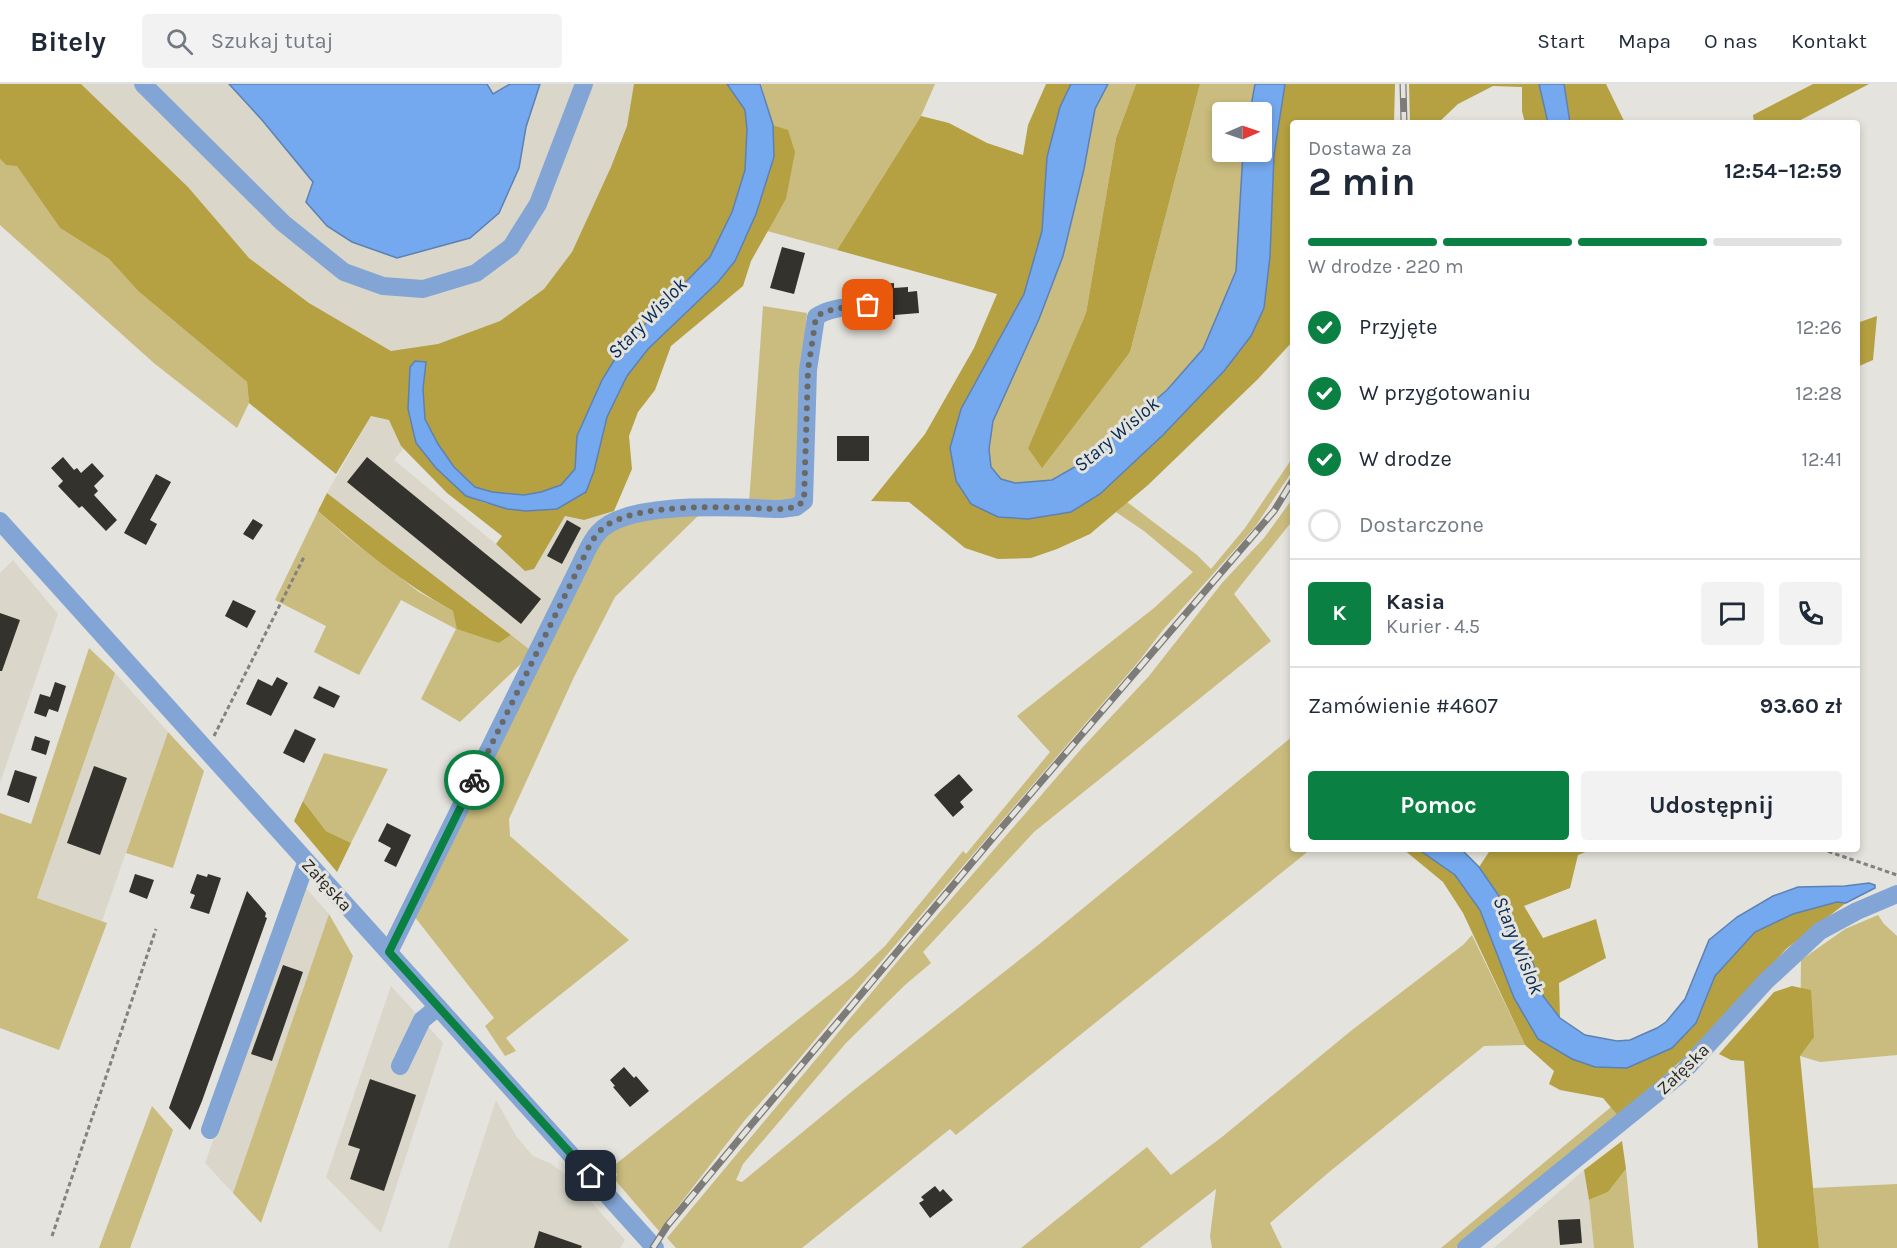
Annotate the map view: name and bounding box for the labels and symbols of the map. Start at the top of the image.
north arrow [1212,102,1272,162]
water label: Stary Wislok [603,273,692,364]
pin [842,279,893,330]
water label: Stary Wislok [1069,392,1164,476]
courier [444,750,504,810]
street label: Załęska [297,854,357,916]
water label: Stary Wislok [1488,893,1549,998]
street label: Załęska [1652,1039,1714,1099]
pin [565,1150,616,1201]

